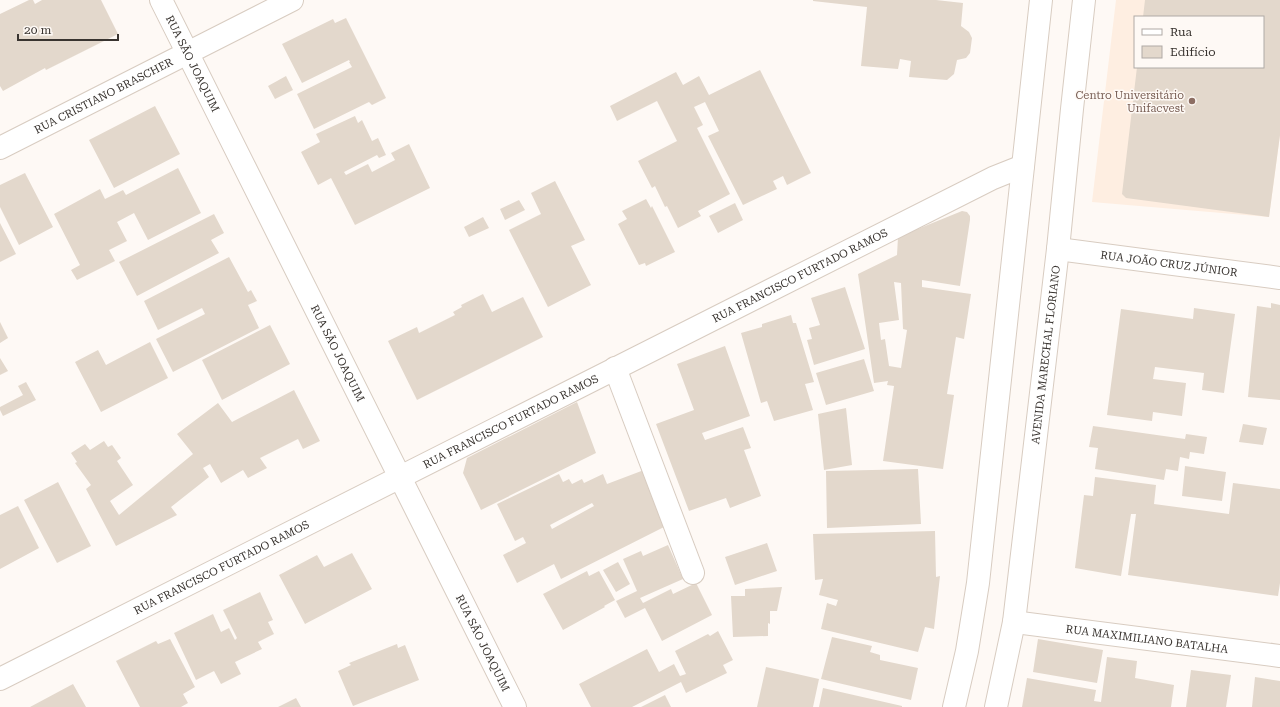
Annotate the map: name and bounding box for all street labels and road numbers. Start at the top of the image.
street label: RUA SÃO JOAQUIM [163,13,222,114]
street label: RUA CRISTIANO BRASCHER [32,55,176,137]
street label: RUA FRANCISCO FURTADO RAMOS [710,226,890,325]
street label: RUA JOÃO CRUZ JÚNIOR [1100,249,1239,279]
street label: AVENIDA MARECHAL FLORIANO [1029,264,1063,445]
street label: RUA SÃO JOAQUIM [308,303,367,404]
street label: RUA FRANCISCO FURTADO RAMOS [421,372,601,471]
street label: RUA FRANCISCO FURTADO RAMOS [132,518,312,617]
street label: RUA SÃO JOAQUIM [453,593,512,694]
street label: RUA MAXIMILIANO BATALHA [1065,623,1229,656]

